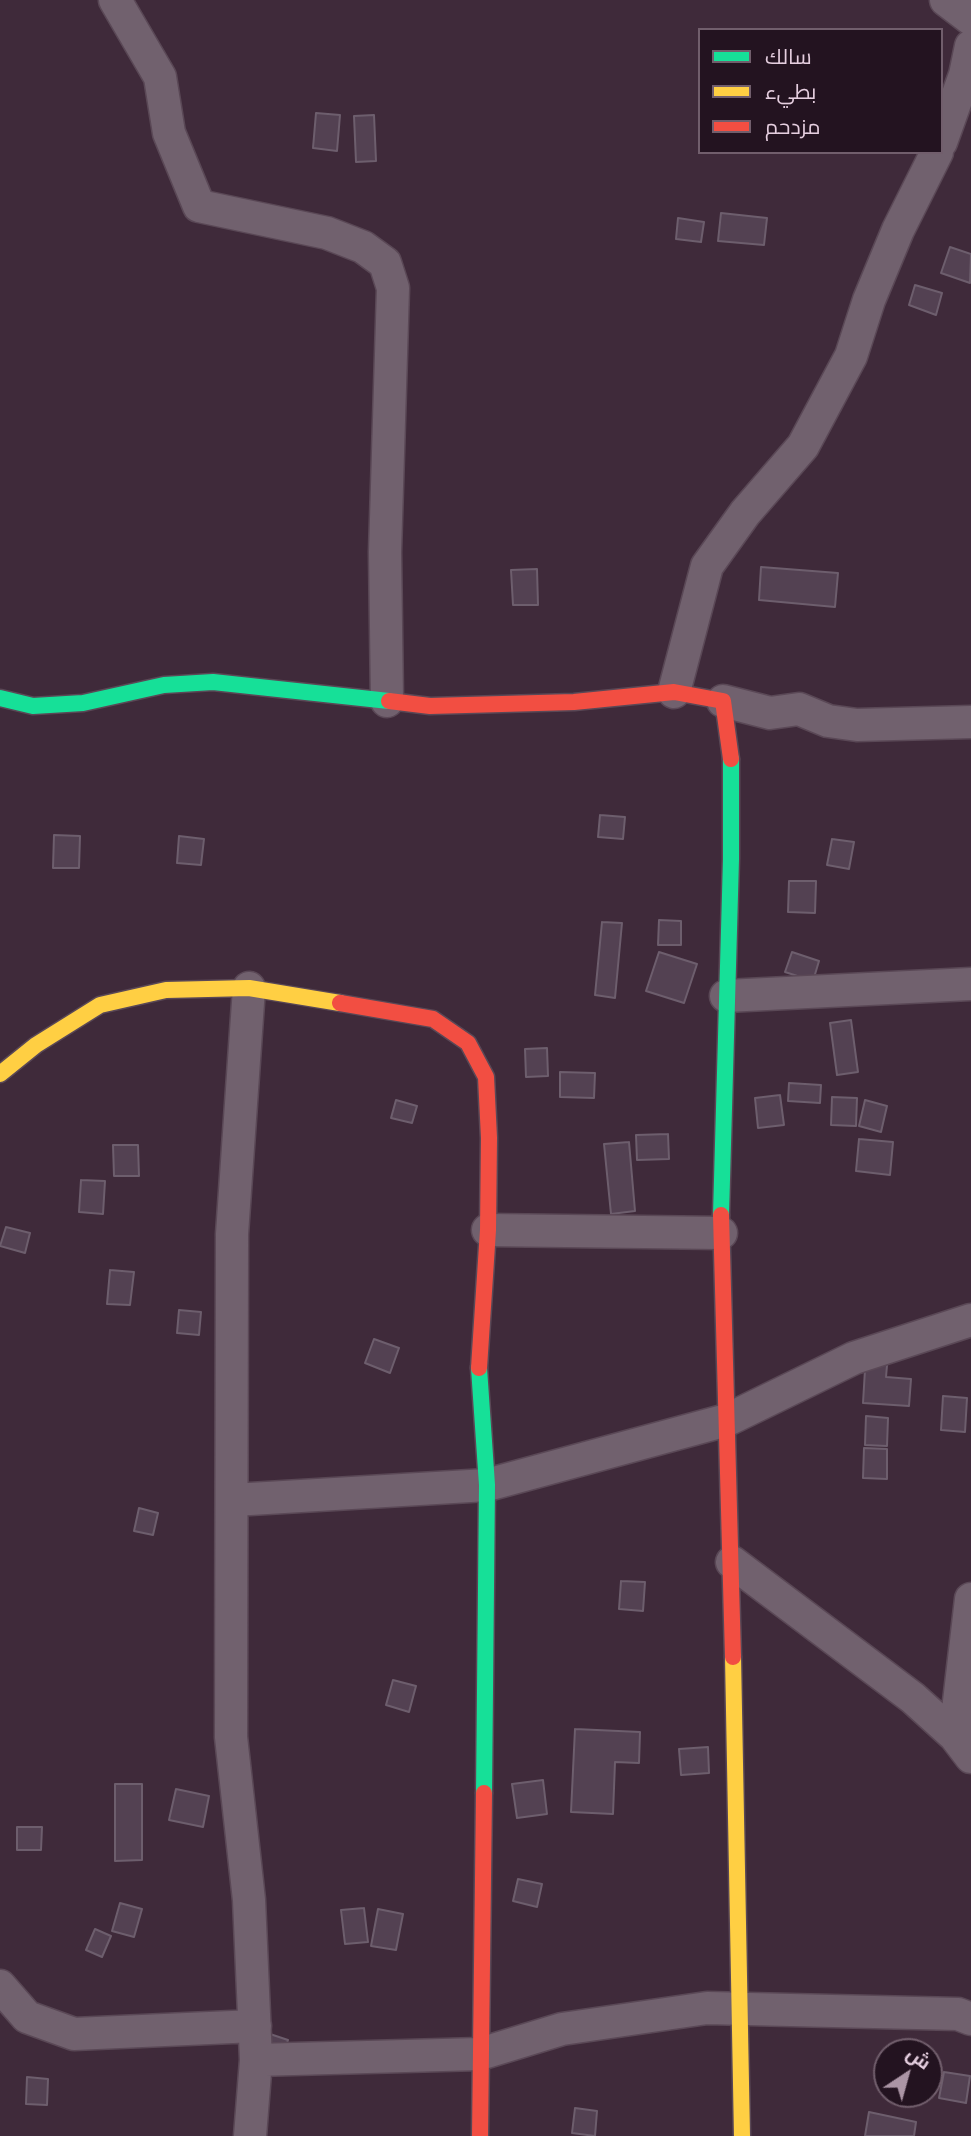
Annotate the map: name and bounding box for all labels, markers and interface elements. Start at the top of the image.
legend [698,28,943,154]
text: سالك [765,42,812,70]
text: بطيء [765,77,816,105]
text: مزدحم [765,112,820,140]
north arrow [873,2038,943,2108]
text: ش [902,2040,937,2075]

